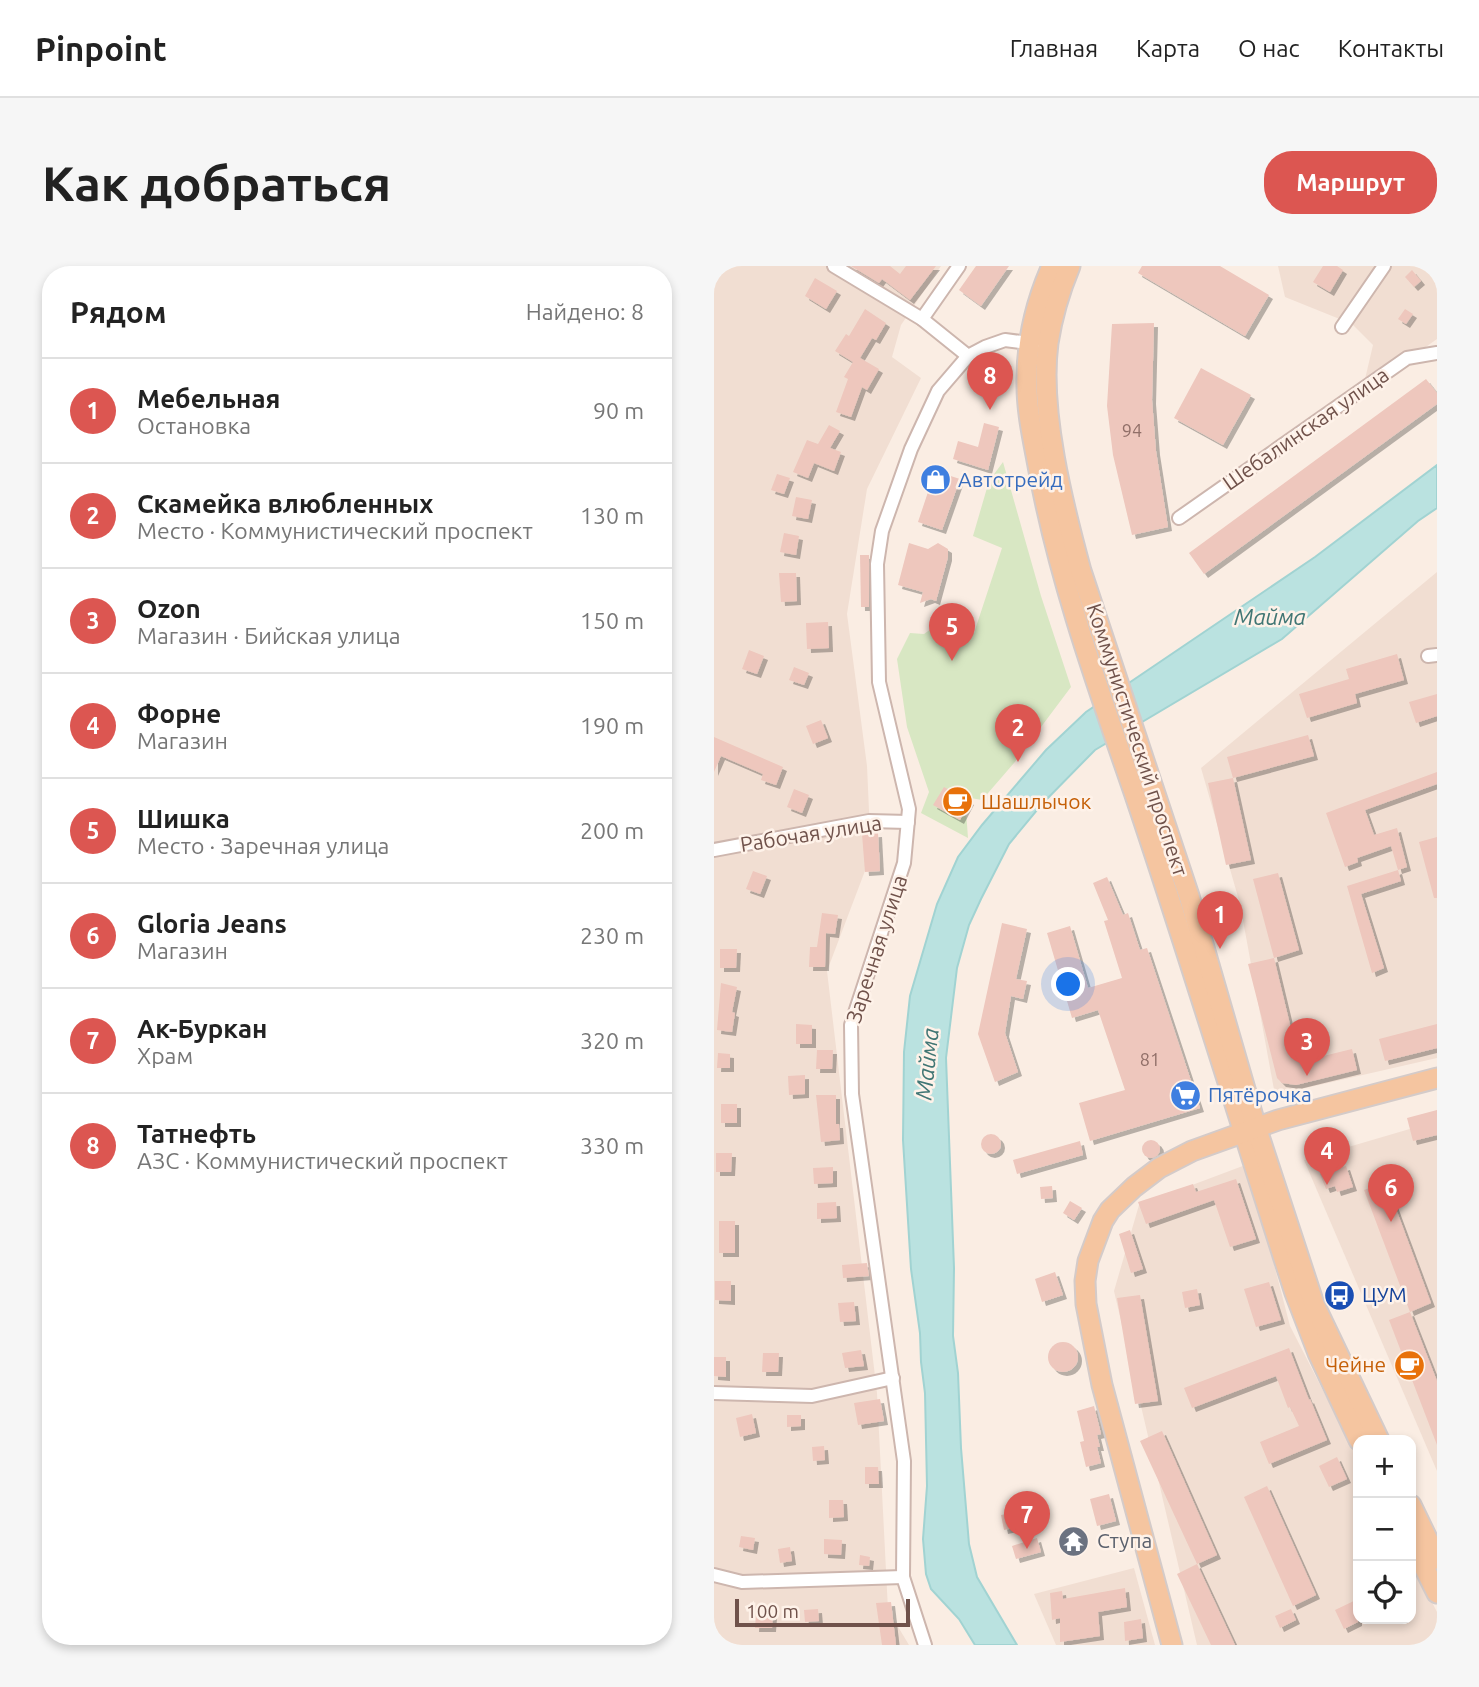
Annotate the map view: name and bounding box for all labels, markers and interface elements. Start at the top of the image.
text: Pinpoint [35,30,167,67]
text: Главная [1010,35,1098,62]
text: Карта [1136,35,1200,62]
text: О нас [1238,35,1300,62]
text: Контакты [1338,35,1444,62]
button: Маршрут [1264,151,1437,214]
text: Как добраться [42,155,391,210]
text: Рядом [70,295,166,329]
text: Найдено: 8 [526,299,644,324]
pin: 8 [967,352,1013,410]
street label: Шебалинская улица [1218,362,1393,495]
text: Мебельная [137,384,280,413]
text: 1 [87,398,99,423]
text: 90 m [593,398,644,423]
text: Остановка [137,413,251,438]
house number: 94 [1122,420,1142,440]
shop icon: Автотрейд [918,463,952,497]
place label: Автотрейд [958,467,1063,491]
text: Скамейка влюбленных [137,489,433,518]
text: 2 [87,503,99,528]
text: 130 m [580,503,644,528]
text: Место · Коммунистический проспект [137,518,533,543]
text: Ozon [137,594,201,623]
street label: Коммунистический проспект [1082,600,1194,880]
pin: 5 [929,603,975,661]
water label: Майма [1234,604,1306,629]
text: 3 [87,608,99,633]
text: 150 m [580,608,644,633]
text: Магазин · Бийская улица [137,623,401,648]
text: Форне [137,699,221,728]
pin: 2 [995,704,1041,762]
text: 4 [87,713,99,738]
text: 190 m [580,713,644,738]
text: Магазин [137,728,228,753]
cafe icon: Шашлычок [941,785,975,819]
place label: Шашлычок [981,789,1091,813]
text: Шишка [137,804,230,833]
street label: Рабочая улица [738,810,883,856]
text: 5 [87,818,99,843]
text: 200 m [580,818,644,843]
text: Место · Заречная улица [137,833,389,858]
street label: Заречная улица [841,872,911,1026]
pin: 1 [1197,891,1243,949]
text: Gloria Jeans [137,909,287,938]
text: 6 [87,923,99,948]
text: 230 m [580,923,644,948]
text: Магазин [137,938,228,963]
your location [1051,967,1085,1001]
text: Ак-Буркан [137,1014,267,1043]
pin: 3 [1284,1018,1330,1076]
water label: Майма [910,1027,943,1101]
text: 7 [87,1028,99,1053]
text: 320 m [580,1028,644,1053]
text: Храм [137,1043,193,1068]
house number: 81 [1140,1049,1160,1069]
supermarket icon: Пятёрочка [1168,1078,1202,1112]
place label: Пятёрочка [1208,1082,1312,1106]
text: Татнефть [137,1119,256,1148]
pin: 4 [1304,1127,1350,1185]
text: 8 [87,1133,99,1158]
text: 330 m [580,1133,644,1158]
text: АЗС · Коммунистический проспект [137,1148,508,1173]
pin: 6 [1368,1164,1414,1222]
bus stop icon: ЦУМ [1322,1278,1356,1312]
place label: ЦУМ [1362,1282,1407,1306]
cafe icon: Чейне [1392,1348,1426,1382]
place label: Чейне [1325,1352,1386,1376]
map controls [1353,1435,1416,1624]
button: + [1353,1435,1416,1498]
pin: 7 [1004,1491,1050,1549]
button: − [1353,1498,1416,1561]
temple icon: Ступа [1057,1524,1091,1558]
place label: Ступа [1097,1528,1152,1552]
button: locate [1353,1561,1416,1624]
scale bar [735,1596,910,1628]
text: 100 m [746,1600,799,1622]

